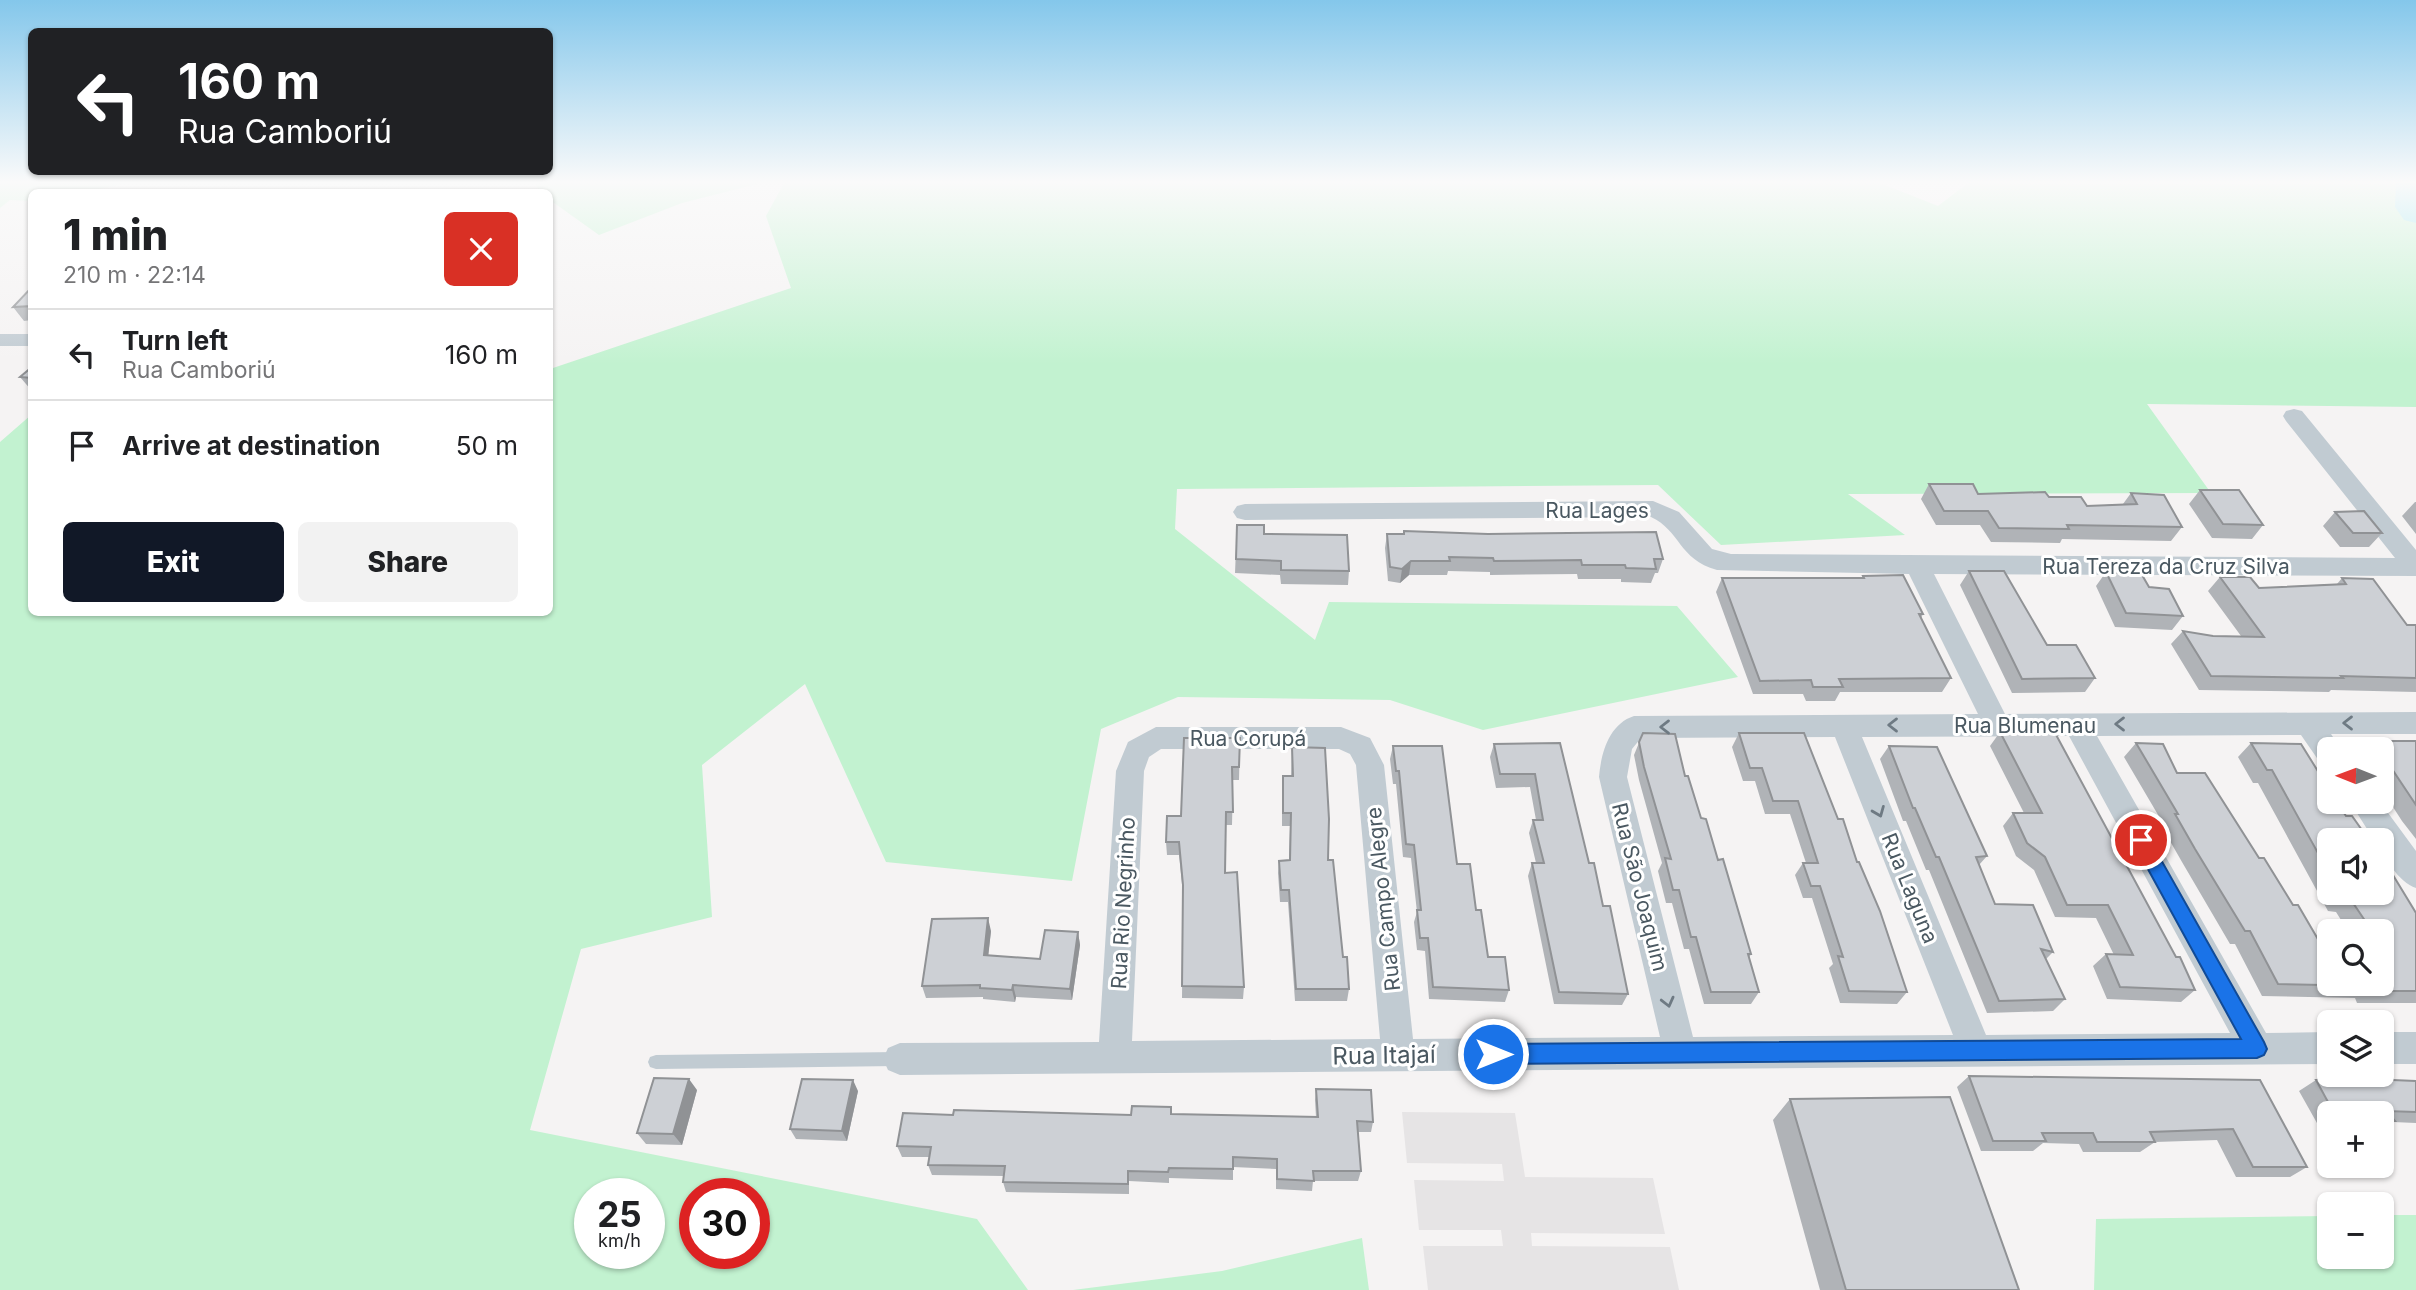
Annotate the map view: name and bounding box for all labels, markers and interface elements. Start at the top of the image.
text: 160 m [178,52,320,111]
icon: left [63,56,154,147]
text: Rua Camboriú [178,112,392,151]
text: 1 min [63,209,168,260]
button: close [444,212,518,286]
text: 210 m · 22:14 [63,261,206,289]
text: Turn left [122,325,228,356]
icon: left [63,336,101,374]
text: 160 m [445,339,518,370]
text: Rua Camboriú [122,356,276,384]
icon: arrive [63,427,101,465]
text: Arrive at destination [122,430,381,461]
text: 50 m [456,430,518,461]
street label: Rua Lages [1545,498,1649,523]
button: Exit [63,522,284,602]
button: Share [298,522,518,602]
street label: Rua Tereza da Cruz Silva [2042,554,2290,579]
street label: Rua Blumenau [1954,713,2096,738]
one-way arrow [2342,715,2353,731]
one-way arrow [2115,716,2125,732]
one-way arrow [1887,718,1898,733]
one-way arrow [1660,719,1671,734]
street label: Rua Corupá [1190,726,1306,751]
north arrow [2317,737,2394,814]
map controls [2317,737,2394,1269]
street label: Rua São Joaquim [1607,800,1673,974]
one-way arrow [1871,805,1885,817]
street label: Rua Campo Alegre [1361,806,1405,992]
pin [2111,810,2171,870]
street label: Rua Rio Negrinho [1106,816,1140,990]
icon: arrive [2122,821,2160,859]
button: sound [2317,828,2394,905]
street label: Rua Laguna [1877,829,1943,947]
button: search [2317,919,2394,996]
one-way arrow [1660,996,1674,1008]
button: layers [2317,1010,2394,1087]
position arrow [1456,1017,1530,1091]
street label: Rua Itajaí [1332,1040,1436,1070]
button: + [2317,1101,2394,1178]
speed limit sign: 30 [679,1178,770,1269]
button: − [2317,1192,2394,1269]
text: 25 [597,1193,642,1235]
text: km/h [598,1230,641,1251]

